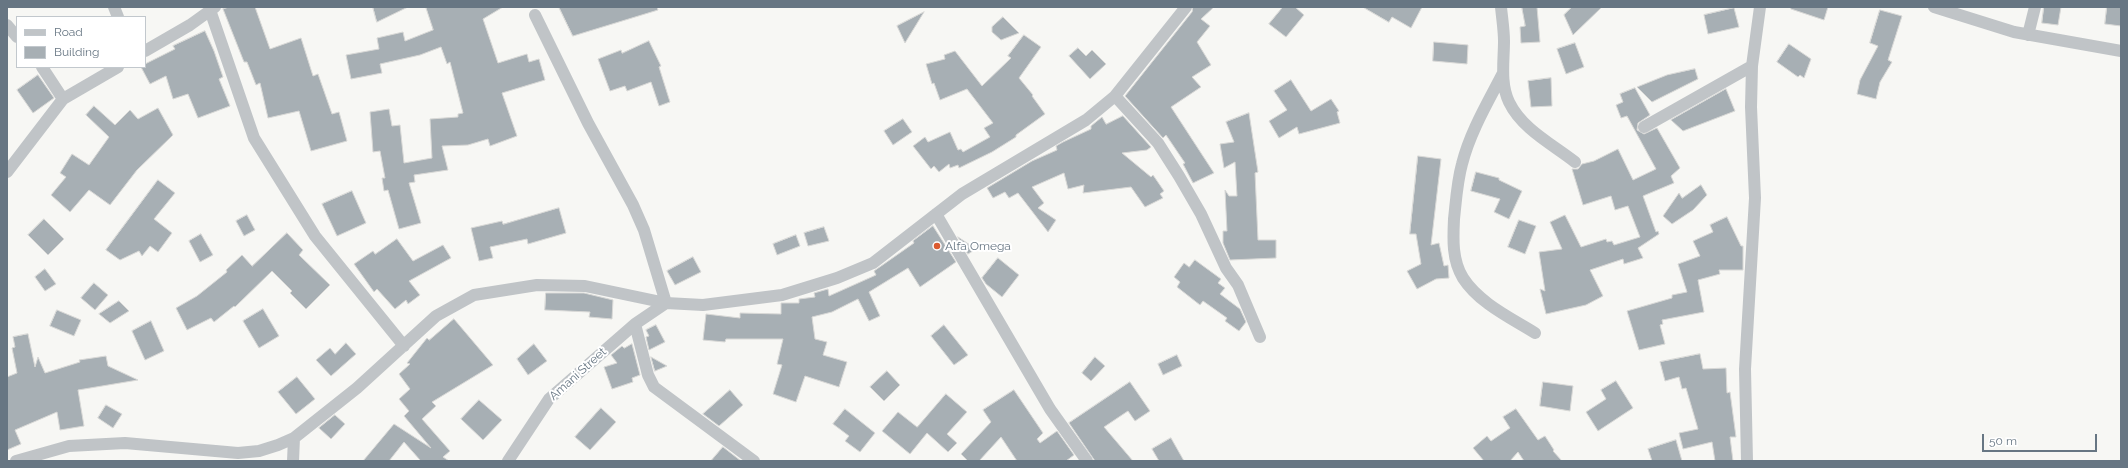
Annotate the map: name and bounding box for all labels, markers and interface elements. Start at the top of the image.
legend [16,16,146,68]
text: Road [54,25,83,39]
text: Building [54,45,100,59]
place label: Alfa Omega [945,239,1011,253]
marker: Alfa Omega [932,241,942,251]
street label: Amani Street [547,345,609,403]
scale bar [1984,426,2099,452]
text: 50 m [1989,434,2017,448]

